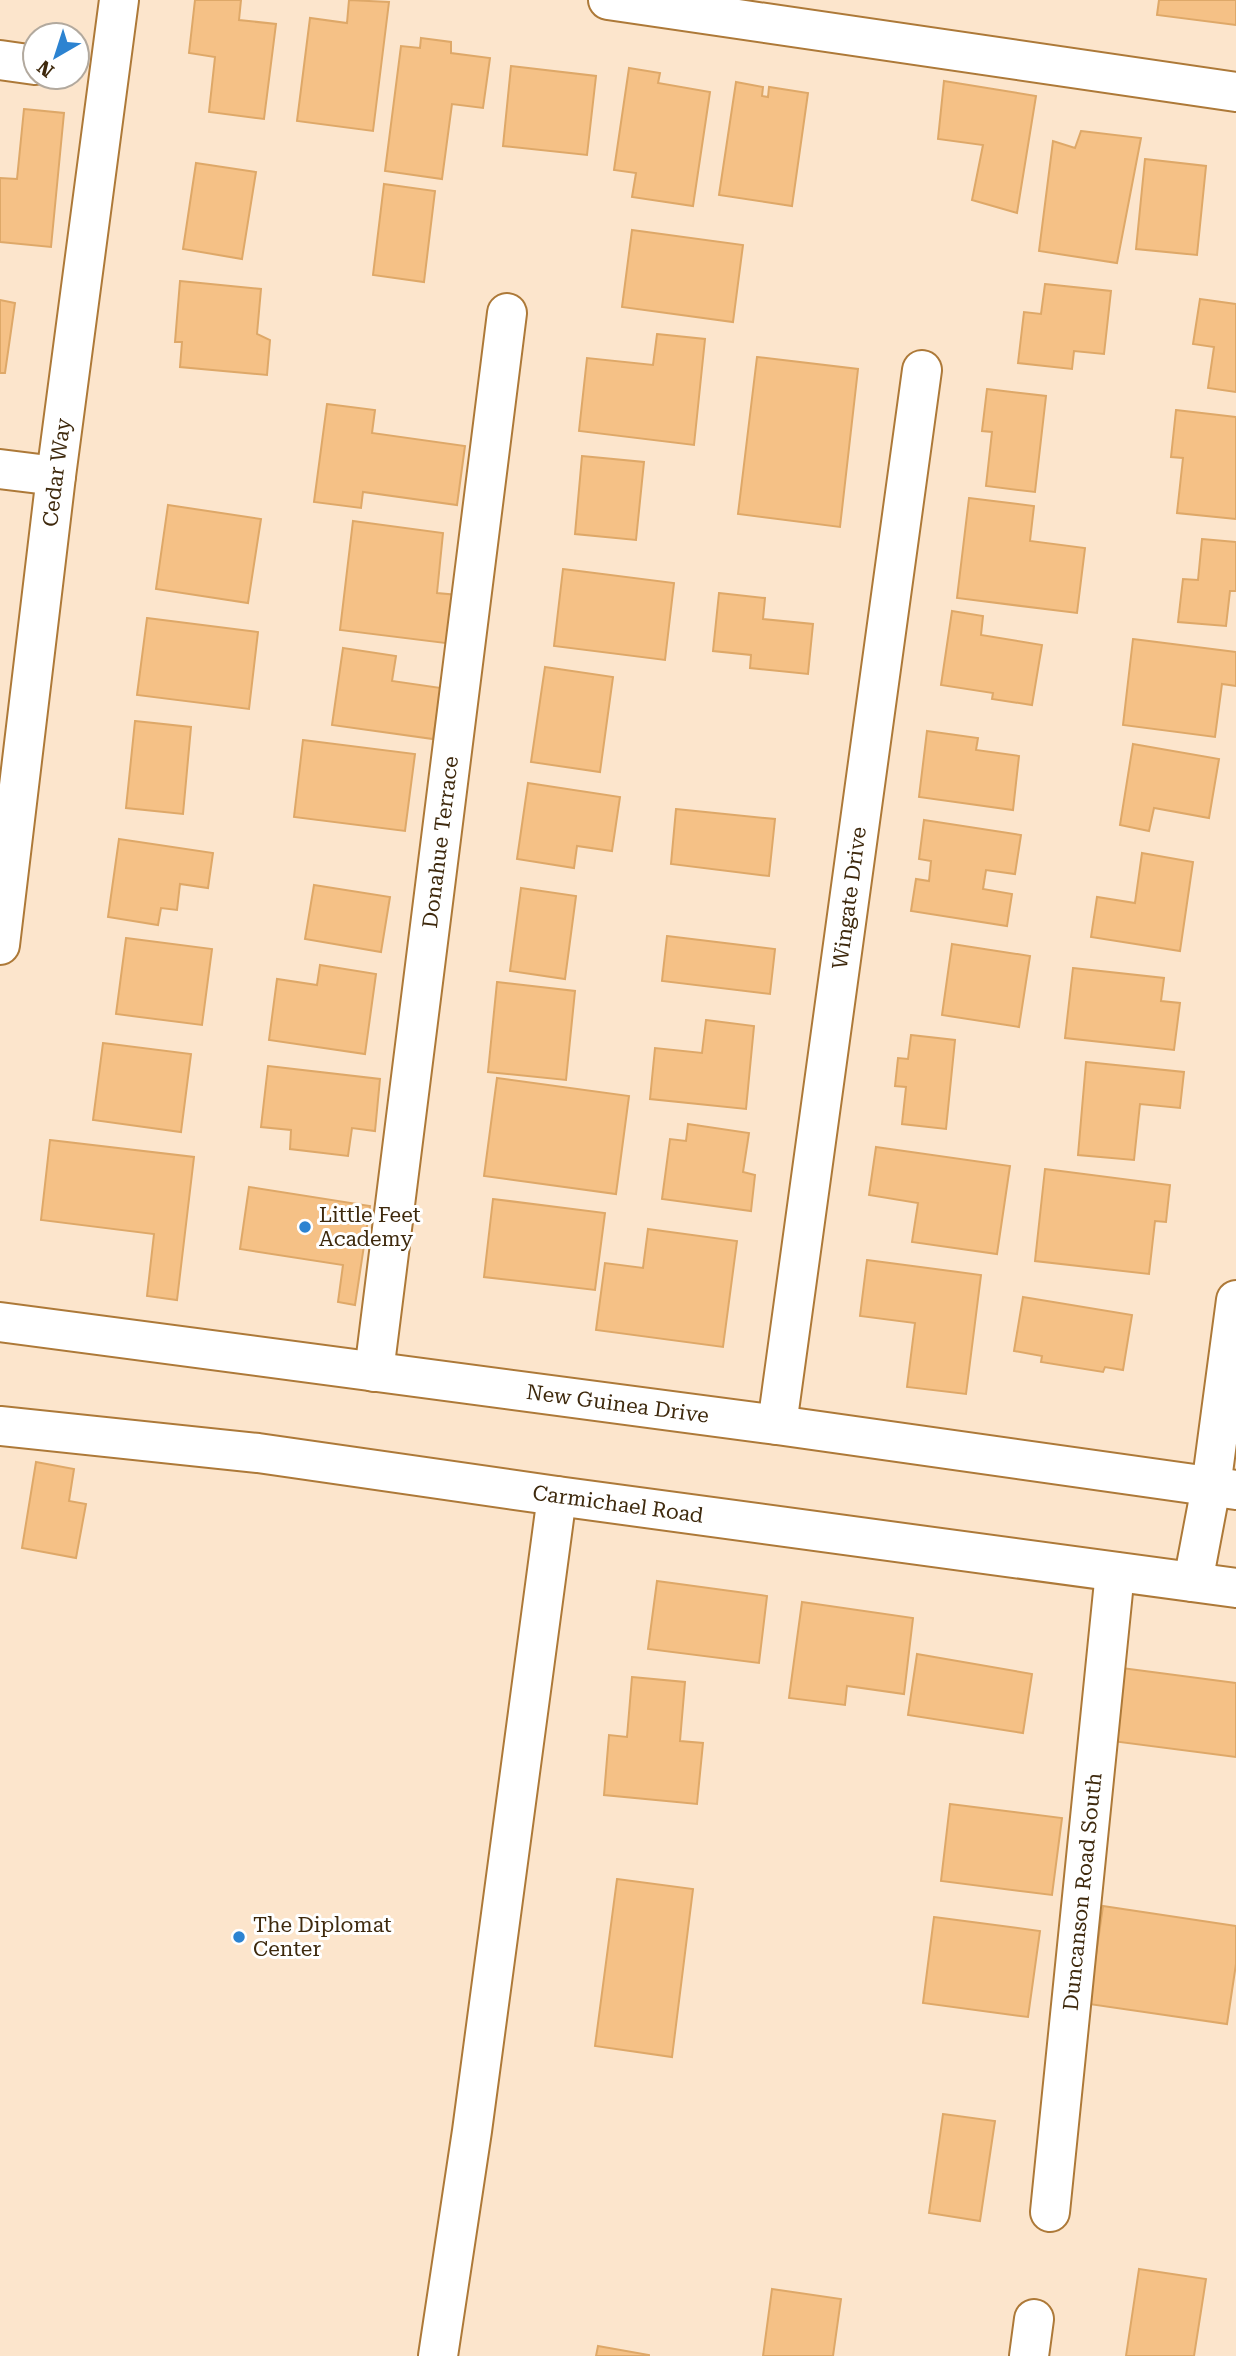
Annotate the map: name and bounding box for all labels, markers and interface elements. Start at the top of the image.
north arrow [21,21,91,91]
text: N [32,55,59,82]
street label: Cedar Way [38,416,76,528]
street label: Donahue Terrace [418,755,463,930]
street label: Wingate Drive [828,825,871,971]
place label: Little Feet Academy [319,1203,421,1251]
marker: Little Feet Academy [297,1219,313,1235]
street label: New Guinea Drive [525,1380,710,1428]
street label: Carmichael Road [531,1481,705,1528]
street label: Duncanson Road South [1059,1771,1107,2012]
place label: The Diplomat Center [253,1913,392,1961]
marker: The Diplomat Center [231,1929,247,1945]

